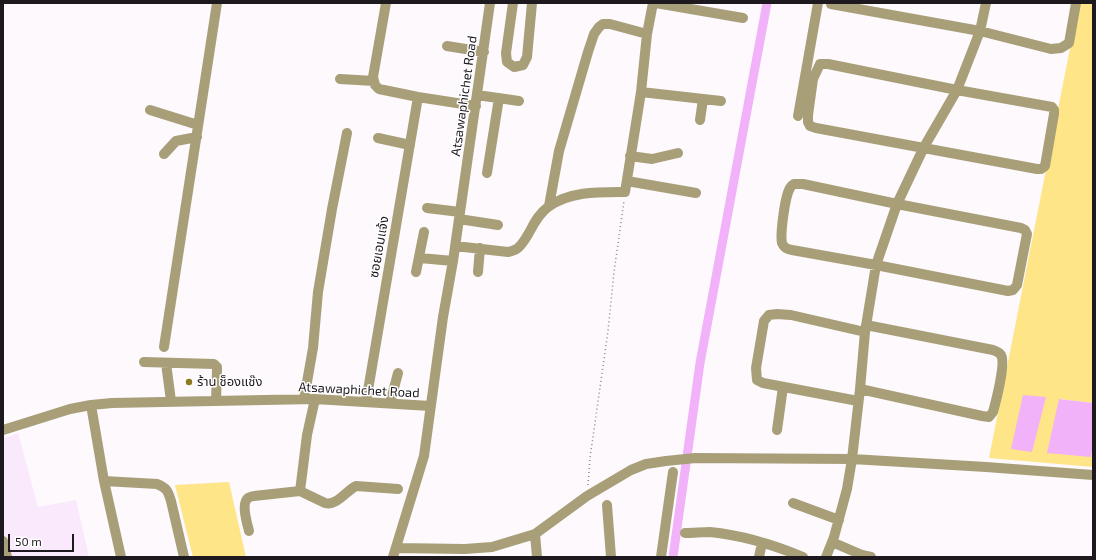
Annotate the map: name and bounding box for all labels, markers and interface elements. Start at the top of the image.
street label: Atsawaphichet Road [448,35,480,157]
street label: ซอยเอมแจ้ง [366,215,392,279]
place label: ร้าน ช็องแช๊ง [197,374,262,390]
marker: ร้าน ช็องแช๊ง [184,377,194,387]
street label: Atsawaphichet Road [298,379,420,401]
scale bar [10,526,76,552]
text: 50 m [15,534,42,548]

